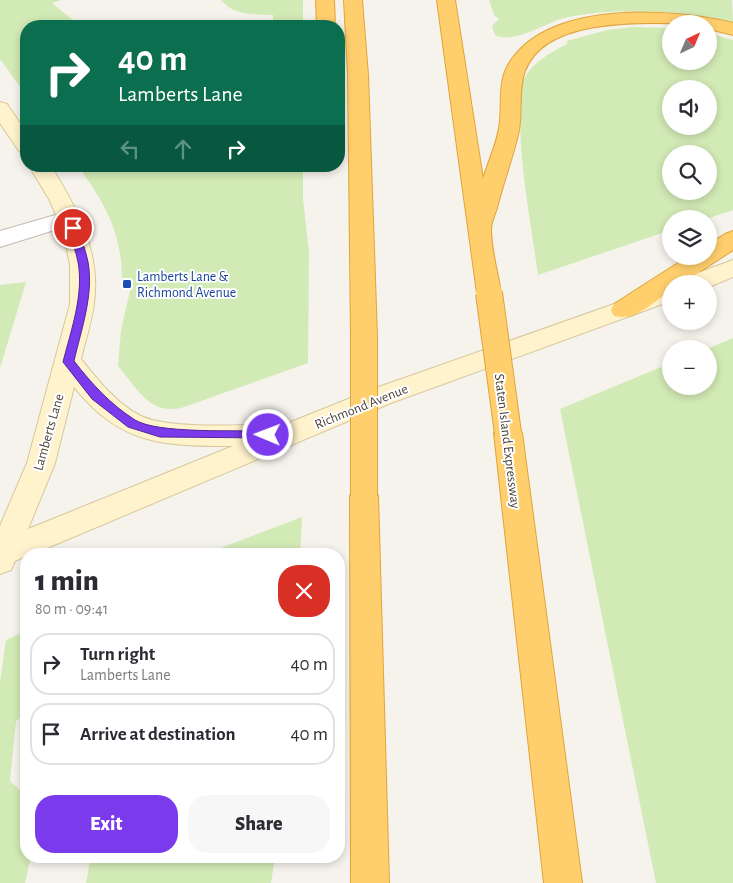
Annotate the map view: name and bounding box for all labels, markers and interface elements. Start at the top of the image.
north arrow [662,15,718,70]
map controls [662,15,717,395]
icon: right [35,40,100,105]
text: 40 m [118,42,187,77]
button: sound [662,80,717,135]
text: Lamberts Lane [118,83,243,105]
icon: left [116,135,144,163]
icon: ahead [169,135,197,163]
icon: right [222,135,250,163]
button: search [662,145,717,200]
pin [52,207,94,249]
button: layers [662,210,717,265]
icon: arrive [59,214,87,242]
place label: Lamberts Lane & Richmond Avenue [137,270,236,300]
button: + [662,275,717,330]
marker: Lamberts Lane & Richmond Avenue [121,278,133,290]
button: − [662,340,717,395]
street label: Staten Island Expressway [492,373,522,509]
street label: Richmond Avenue [313,382,410,432]
street label: Lamberts Lane [31,392,67,472]
position arrow [241,408,293,460]
button: close [278,565,330,617]
text: 1 min [35,566,99,596]
text: 80 m · 09:41 [35,601,108,617]
text: Turn right [80,645,155,664]
icon: right [37,650,65,678]
text: 40 m [290,655,328,674]
text: Lamberts Lane [80,667,171,683]
icon: arrive [37,720,65,748]
text: Arrive at destination [80,725,236,744]
text: 40 m [290,725,328,744]
button: Exit [35,795,178,853]
button: Share [188,795,330,853]

